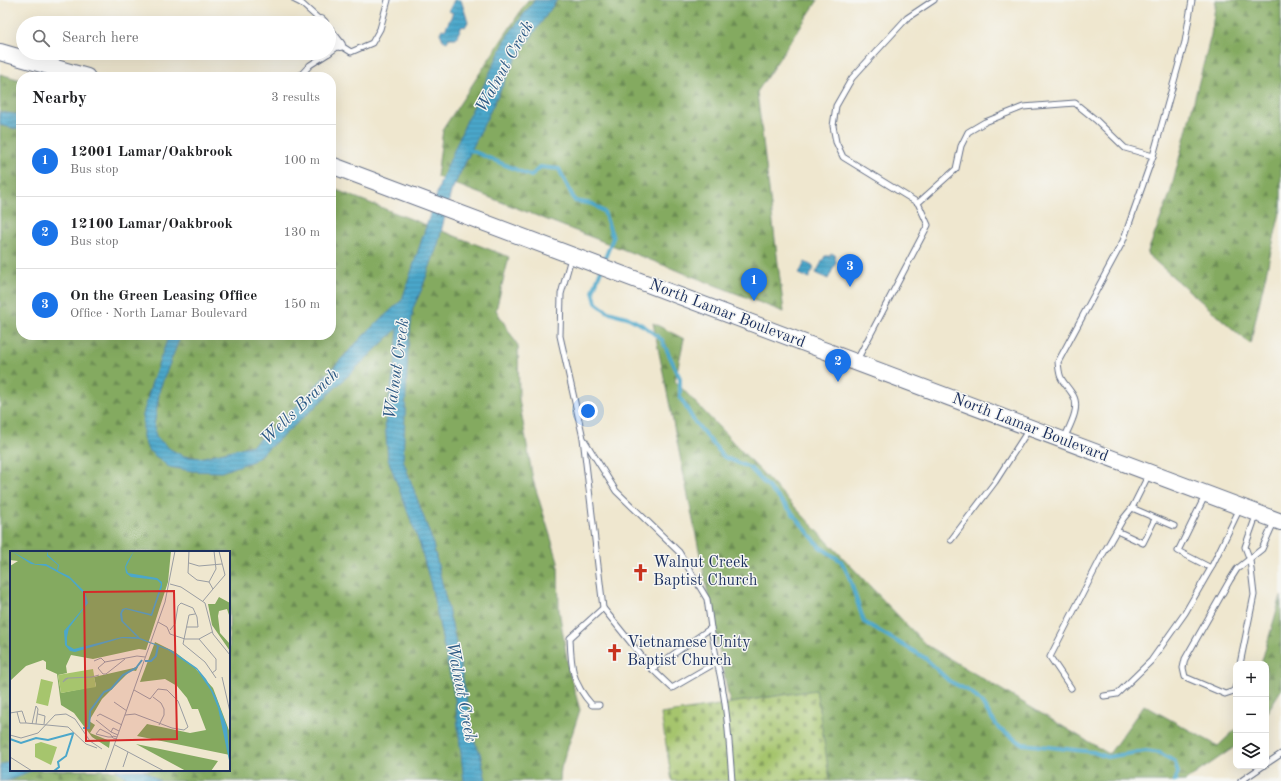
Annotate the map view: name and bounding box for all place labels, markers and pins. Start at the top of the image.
pin: 3 [837,254,863,287]
pin: 1 [741,268,767,301]
pin: 2 [825,349,851,382]
place label: Walnut Creek Baptist Church [653,555,758,589]
church icon: Walnut Creek Baptist Church [630,562,650,582]
place label: Vietnamese Unity Baptist Church [627,635,751,669]
church icon: Vietnamese Unity Baptist Church [604,642,624,662]

